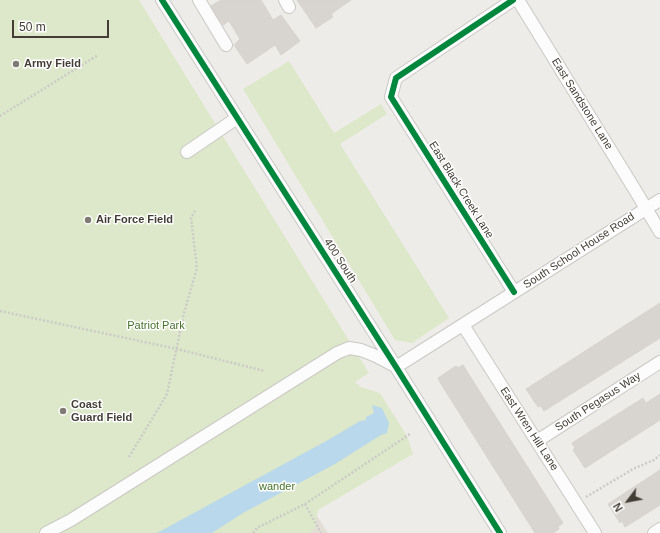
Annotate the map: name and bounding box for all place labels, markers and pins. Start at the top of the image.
place label: Army Field [24,57,81,71]
marker: Army Field [11,59,21,69]
place label: Air Force Field [96,213,173,227]
marker: Air Force Field [83,215,93,225]
place label: Coast Guard Field [71,398,132,424]
marker: Coast Guard Field [58,406,68,416]

